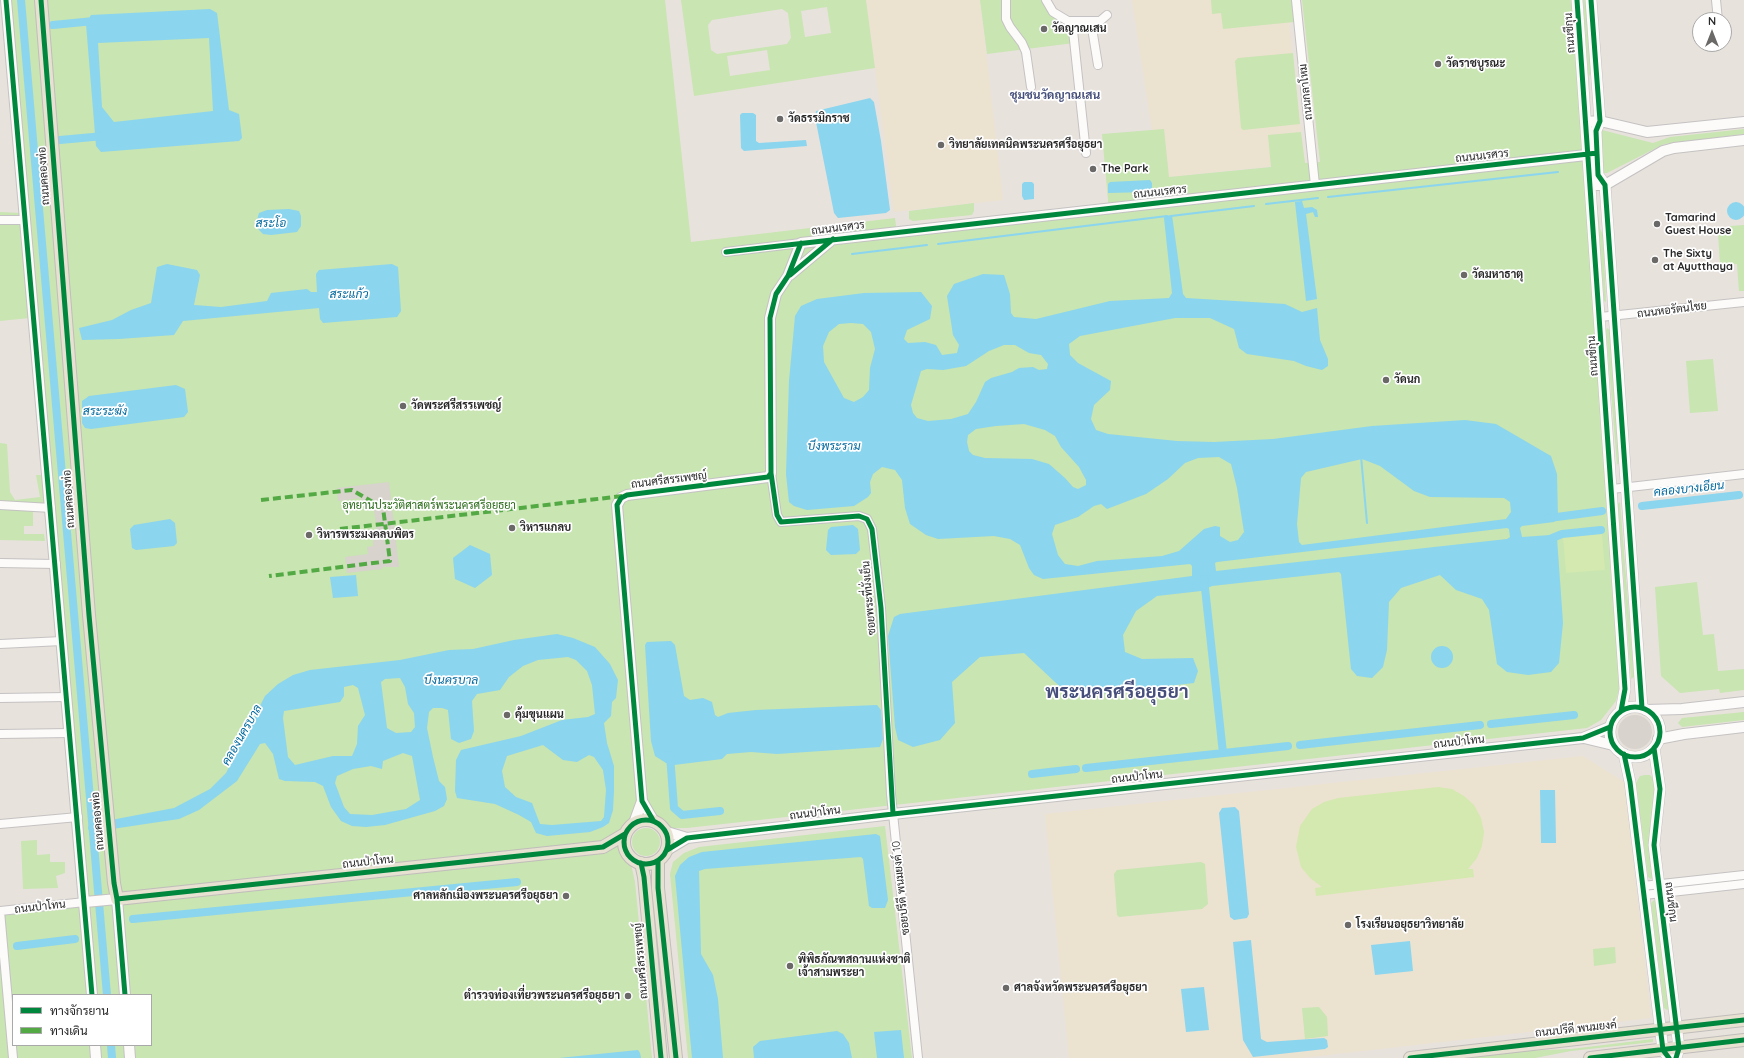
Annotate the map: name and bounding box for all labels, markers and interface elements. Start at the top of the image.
street label: ถนนชีกุน [1562,12,1578,54]
north arrow [1692,12,1732,52]
text: N [1708,14,1716,28]
place label: วัดญาณเสน [1052,22,1107,36]
marker: วัดญาณเสน [1039,24,1049,34]
place label: วัดราชบูรณะ [1446,57,1505,71]
marker: วัดราชบูรณะ [1433,59,1443,69]
street label: ถนนกลาโหม [1296,63,1316,121]
district label: ชุมชนวัดญาณเสน [1010,88,1100,102]
place label: วัดธรรมิกราช [788,112,850,126]
marker: วัดธรรมิกราช [775,114,785,124]
place label: วิทยาลัยเทคนิคพระนครศรีอยุธยา [949,138,1102,152]
marker: วิทยาลัยเทคนิคพระนครศรีอยุธยา [936,140,946,150]
street label: ถนนคลองท่อ [35,146,53,206]
street label: ถนนนเรศวร [1455,147,1509,165]
place label: The Park [1101,162,1148,176]
marker: The Park [1088,164,1098,174]
street label: ถนนนเรศวร [1133,183,1187,201]
place label: Tamarind Guest House [1665,211,1732,237]
water label: สระโอ [256,216,286,230]
street label: ถนนนเรศวร [811,218,865,238]
marker: Tamarind Guest House [1652,219,1662,229]
place label: The Sixty at Ayutthaya [1663,247,1733,273]
marker: The Sixty at Ayutthaya [1650,255,1660,265]
place label: วัดมหาธาตุ [1472,268,1523,282]
marker: วัดมหาธาตุ [1459,270,1469,280]
water label: สระแก้ว [329,287,369,301]
street label: ถนนหอรัตนไชย [1636,299,1708,321]
street label: ถนนชีกุน [1585,335,1601,377]
place label: วัดนก [1394,373,1420,387]
marker: วัดนก [1381,375,1391,385]
place label: วัดพระศรีสรรเพชญ์ [411,399,501,413]
marker: วัดพระศรีสรรเพชญ์ [398,401,408,411]
water label: สระระฆัง [83,404,127,418]
water label: บึงพระราม [807,439,861,453]
street label: ถนนคลองท่อ [60,469,78,529]
street label: ถนนศรีสรรเพชญ์ [630,469,708,491]
water label: คลองบางเอียน [1653,478,1725,500]
park label: อุทยานประวัติศาสตร์พระนครศรีอยุธยา [342,499,516,513]
place label: วิหารแกลบ [520,521,571,535]
marker: วิหารแกลบ [507,523,517,533]
place label: วิหารพระมงคลบพิตร [317,528,414,542]
marker: วิหารพระมงคลบพิตร [304,530,314,540]
street label: ซอยพระที่นั่งเย็น [859,560,879,636]
water label: บึงนครบาล [424,673,478,687]
district label: พระนครศรีอยุธยา [1045,681,1189,703]
water label: คลองนครบาล [219,702,265,768]
place label: คุ้มขุนแผน [515,708,564,722]
marker: คุ้มขุนแผน [502,710,512,720]
street label: ถนนป่าโทน [1433,733,1485,751]
street label: ถนนป่าโทน [1111,768,1163,786]
street label: ถนนคลองท่อ [89,791,107,851]
street label: ถนนป่าโทน [789,803,841,823]
street label: ซอยปรีดี พนมยงค์ 10 [889,840,913,936]
street label: ถนนป่าโทน [342,853,394,871]
street label: ถนนชีกุน [1662,881,1680,923]
place label: ศาลหลักเมืองพระนครศรีอยุธยา [413,889,558,903]
marker: ศาลหลักเมืองพระนครศรีอยุธยา [561,891,571,901]
street label: ถนนป่าโทน [14,898,66,916]
place label: โรงเรียนอยุธยาวิทยาลัย [1356,918,1464,932]
marker: โรงเรียนอยุธยาวิทยาลัย [1343,920,1353,930]
street label: ถนนศรีสรรเพชญ์ [631,922,651,1000]
place label: พิพิธภัณฑสถานแห่งชาติ เจ้าสามพระยา [798,953,910,979]
marker: พิพิธภัณฑสถานแห่งชาติ เจ้าสามพระยา [785,961,795,971]
place label: ศาลจังหวัดพระนครศรีอยุธยา [1014,981,1147,995]
marker: ศาลจังหวัดพระนครศรีอยุธยา [1001,983,1011,993]
place label: ตำรวจท่องเที่ยวพระนครศรีอยุธยา [464,989,620,1003]
marker: ตำรวจท่องเที่ยวพระนครศรีอยุธยา [623,991,633,1001]
legend [12,994,152,1046]
text: ทางจักรยาน [50,1003,109,1018]
street label: ถนนปรีดี พนมยงค์ [1535,1018,1617,1040]
text: ทางเดิน [50,1023,88,1038]

